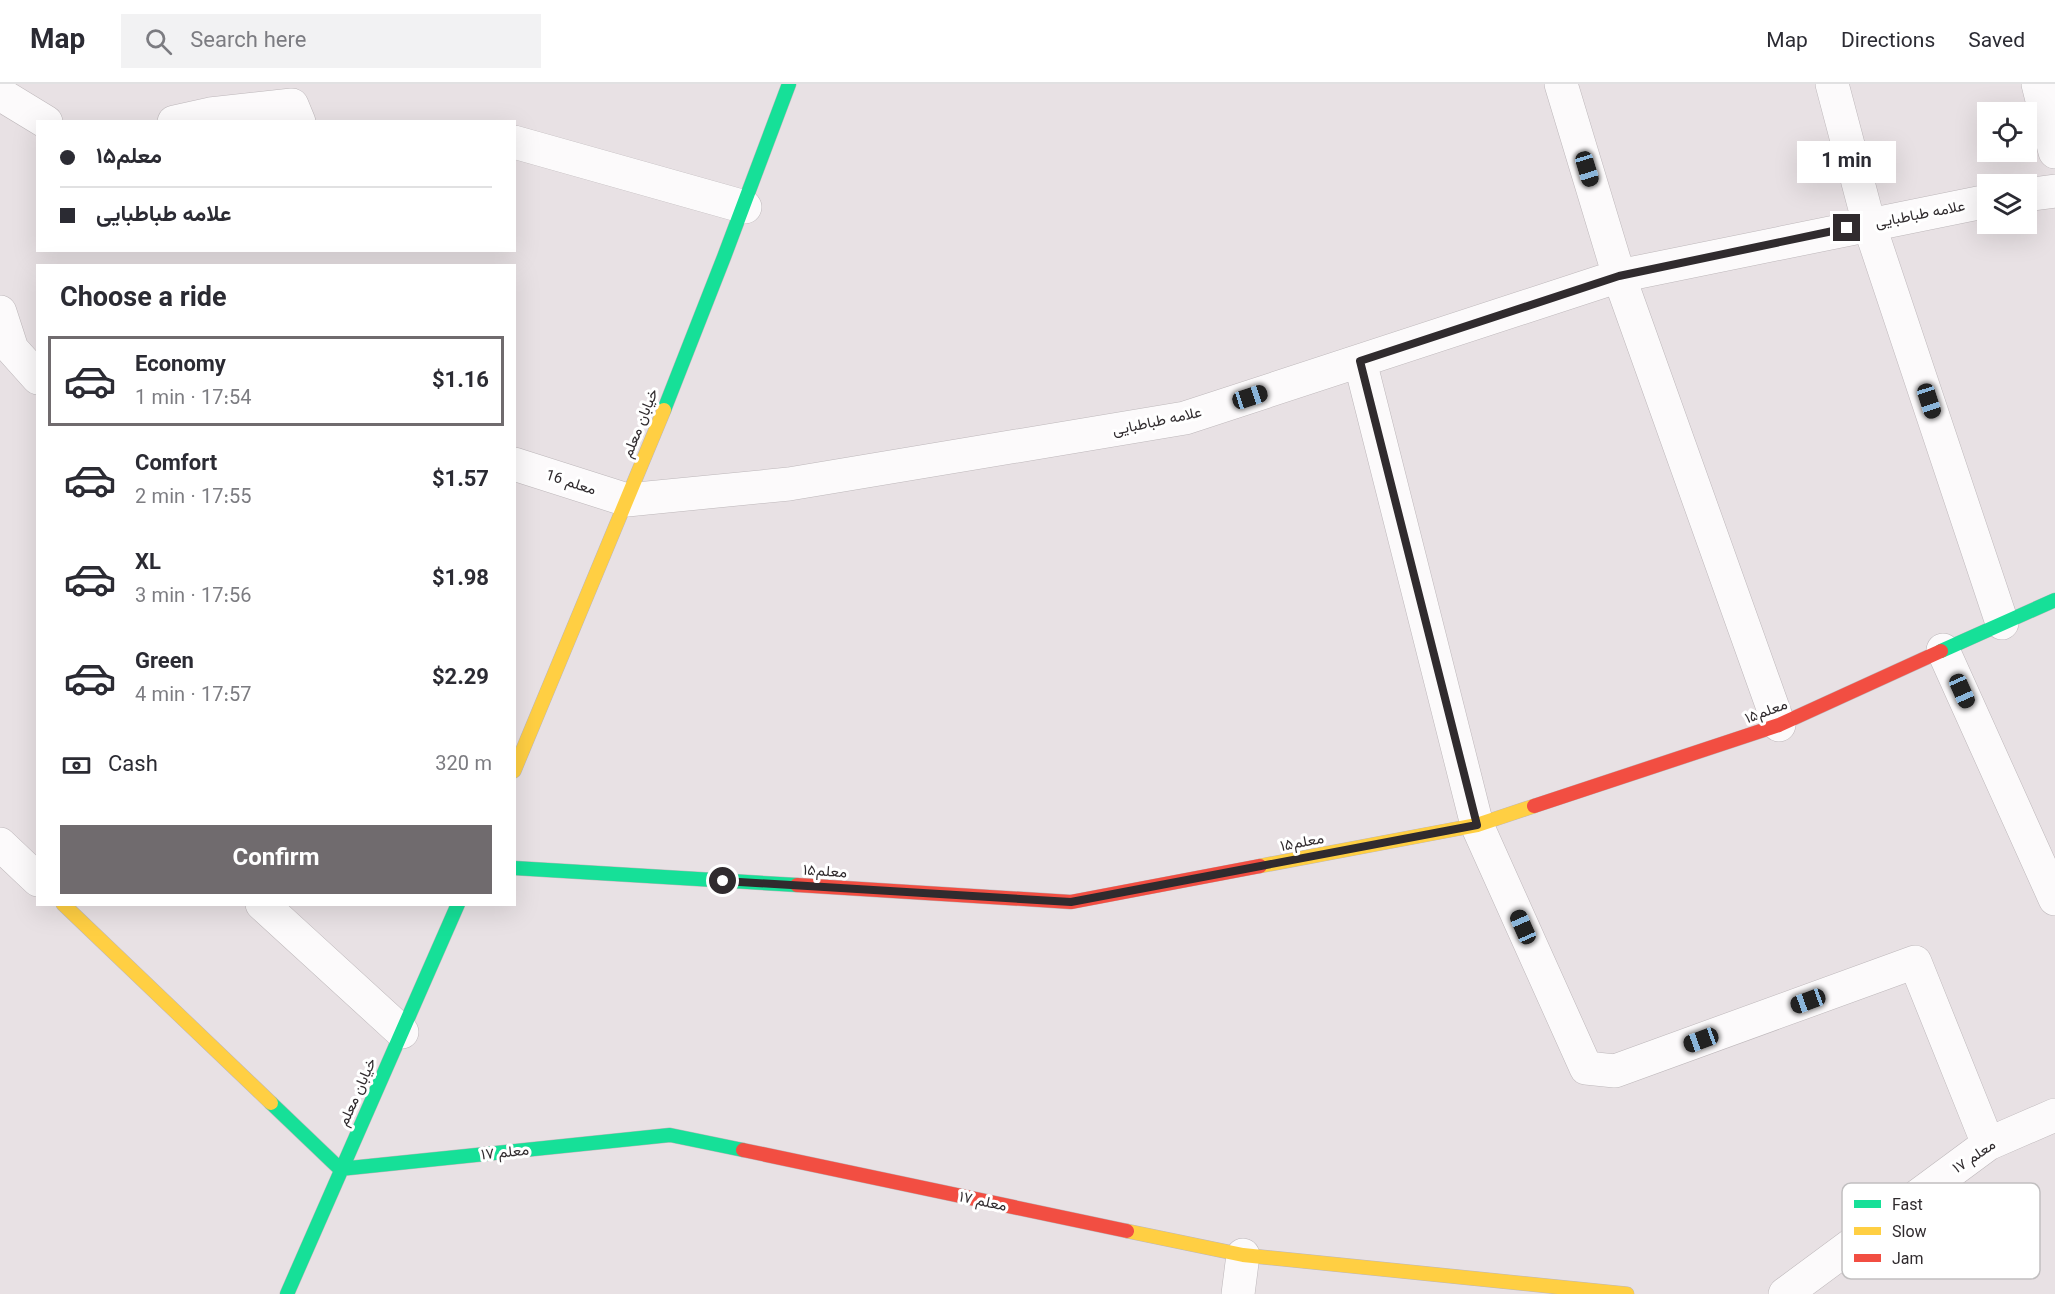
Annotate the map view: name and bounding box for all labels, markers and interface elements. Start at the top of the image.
search box [121,14,541,68]
text: Map [30,19,85,63]
text: Search here [190,24,306,59]
icon: search [142,25,175,58]
text: Map [1766,25,1808,58]
text: Directions [1841,25,1935,58]
text: Saved [1968,25,2025,58]
map controls [1977,102,2037,234]
button: locate [1977,102,2037,162]
text: معلم۱۵ [96,140,162,175]
callout: 1 min [1798,141,1896,183]
text: 1 min [1821,146,1872,178]
car [1573,149,1601,189]
button: layers [1977,174,2037,234]
street label: علامه طباطبایی [1873,195,1967,235]
text: علامه طباطبایی [96,198,231,233]
route end [1833,214,1860,241]
text: Choose a ride [60,278,227,321]
text: Economy [135,348,226,383]
icon: car [63,354,117,408]
text: $1.16 [432,364,489,399]
car [1915,381,1943,421]
text: 1 min · 17:54 [135,383,251,415]
car [1230,383,1270,411]
street label: خیابان معلم [617,385,666,462]
street label: علامه طباطبایی [1110,402,1204,443]
text: Comfort [135,447,217,482]
icon: car [63,453,117,507]
text: $1.57 [432,463,489,498]
street label: معلم 16 [542,464,599,502]
text: 2 min · 17:55 [135,482,251,514]
text: XL [135,546,161,581]
icon: car [63,552,117,606]
text: $1.98 [432,562,489,597]
text: 3 min · 17:56 [135,581,251,613]
text: Green [135,645,194,680]
icon: car [63,651,117,705]
text: $2.29 [432,661,489,696]
car [1946,671,1978,711]
text: 4 min · 17:57 [135,680,251,712]
street label: معلم۱۵ [1742,694,1791,731]
text: Cash [108,748,158,783]
icon: cash [60,749,93,782]
text: 320 m [435,749,492,781]
button: Confirm [60,825,492,894]
street label: معلم۱۵ [1278,828,1326,859]
street label: معلم۱۵ [802,859,848,886]
route start [709,867,736,894]
car [1507,907,1539,947]
car [1788,986,1828,1016]
car [1681,1025,1721,1055]
street label: خیابان معلم [333,1055,384,1131]
street label: معلم ۱۷ [1948,1134,2001,1180]
street label: معلم ۱۷ [480,1140,530,1167]
legend [1842,1183,2040,1279]
street label: معلم ۱۷ [957,1186,1009,1219]
text: Fast [1892,1194,1923,1219]
text: Slow [1892,1221,1927,1246]
text: Jam [1892,1248,1924,1273]

